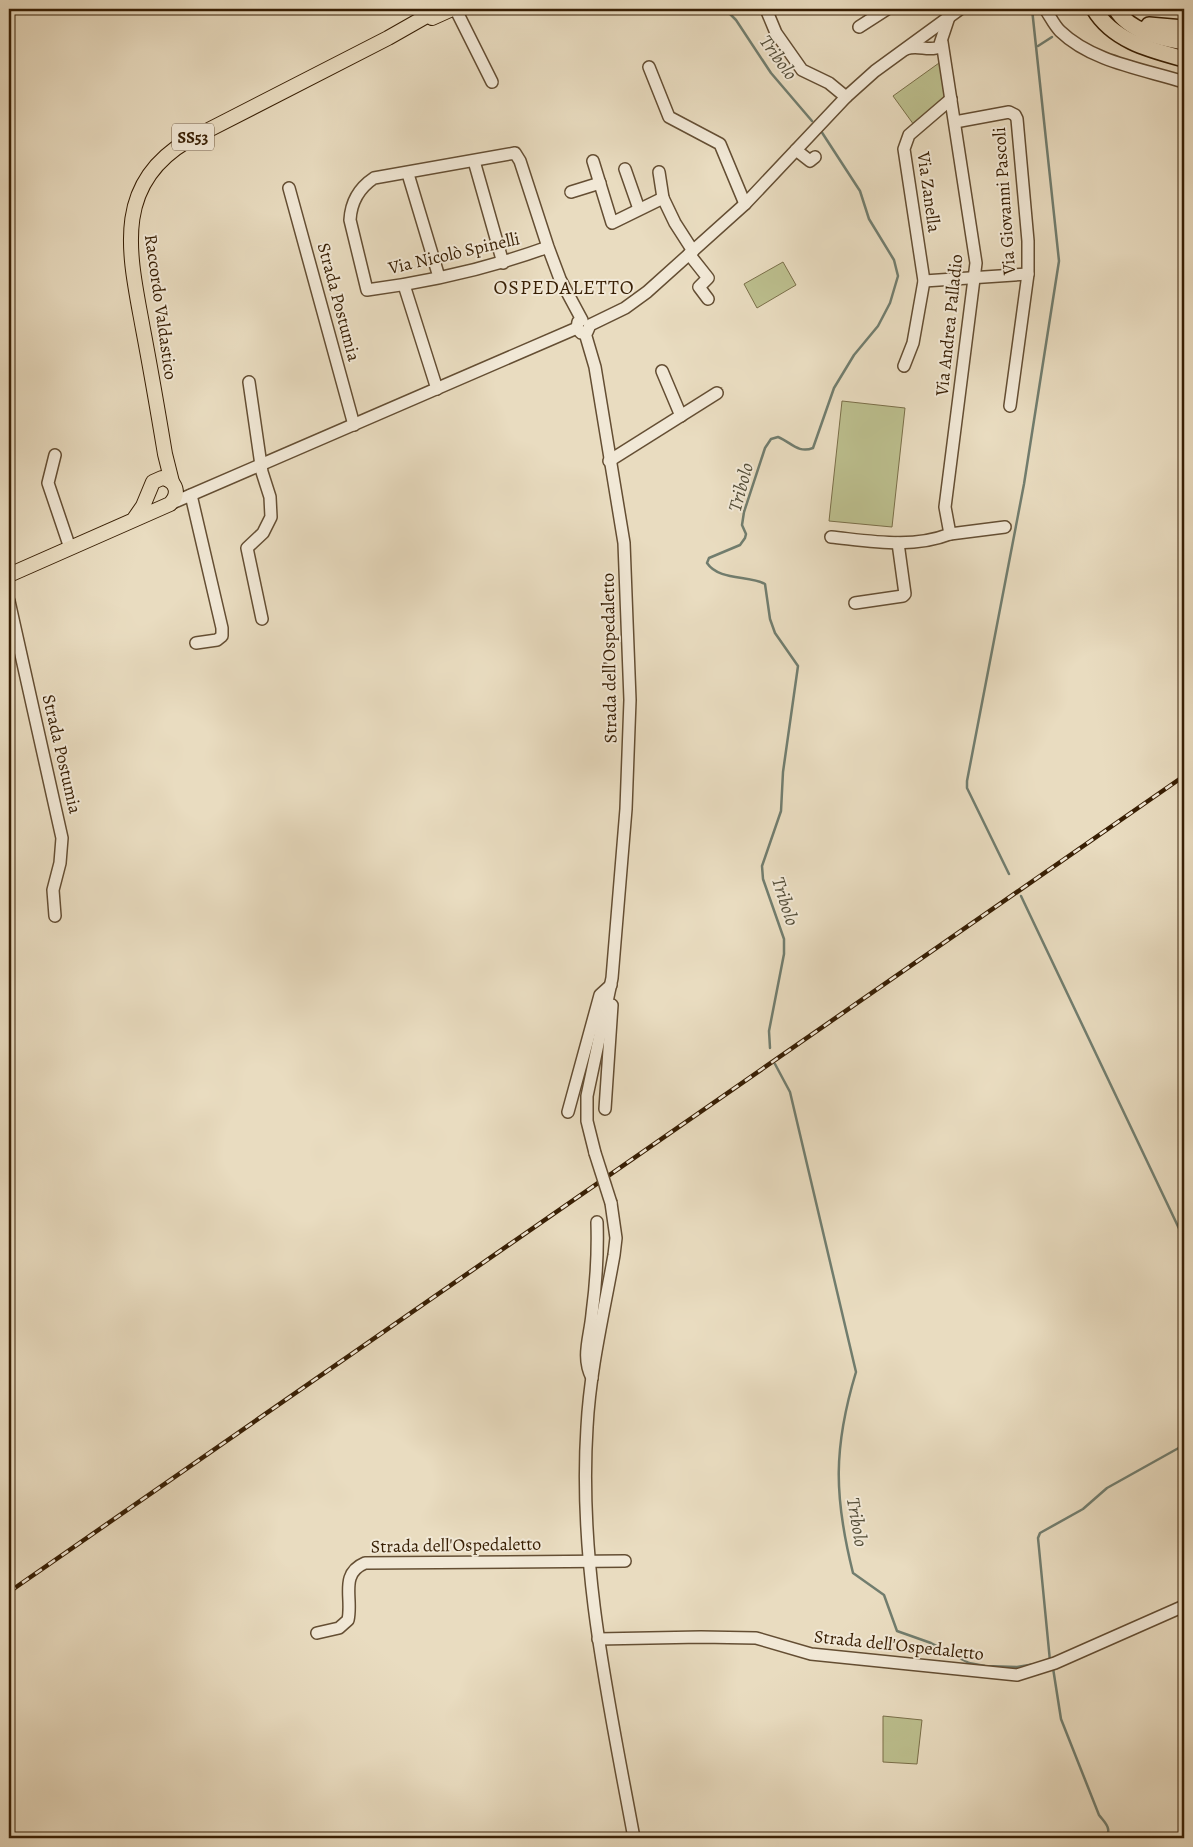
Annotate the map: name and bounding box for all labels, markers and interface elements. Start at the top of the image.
water label: Tribolo [753,30,803,86]
road number: SS53 [172,124,214,150]
street label: Via Giovanni Pascoli [987,126,1021,277]
street label: Via Zanella [911,149,947,234]
street label: Via Nicolò Spinelli [385,226,522,280]
street label: Raccordo Valdastico [139,233,183,381]
street label: Strada Postumia [312,240,366,364]
street label: Via Andrea Palladio [930,253,968,398]
district label: OSPEDALETTO [493,274,635,301]
water label: Tribolo [722,460,760,515]
street label: Strada dell'Ospedaletto [596,573,622,743]
street label: Strada Postumia [37,692,88,817]
water label: Tribolo [765,874,805,929]
water label: Tribolo [840,1495,874,1549]
street label: Strada dell'Ospedaletto [371,1532,541,1558]
street label: Strada dell'Ospedaletto [813,1624,985,1666]

